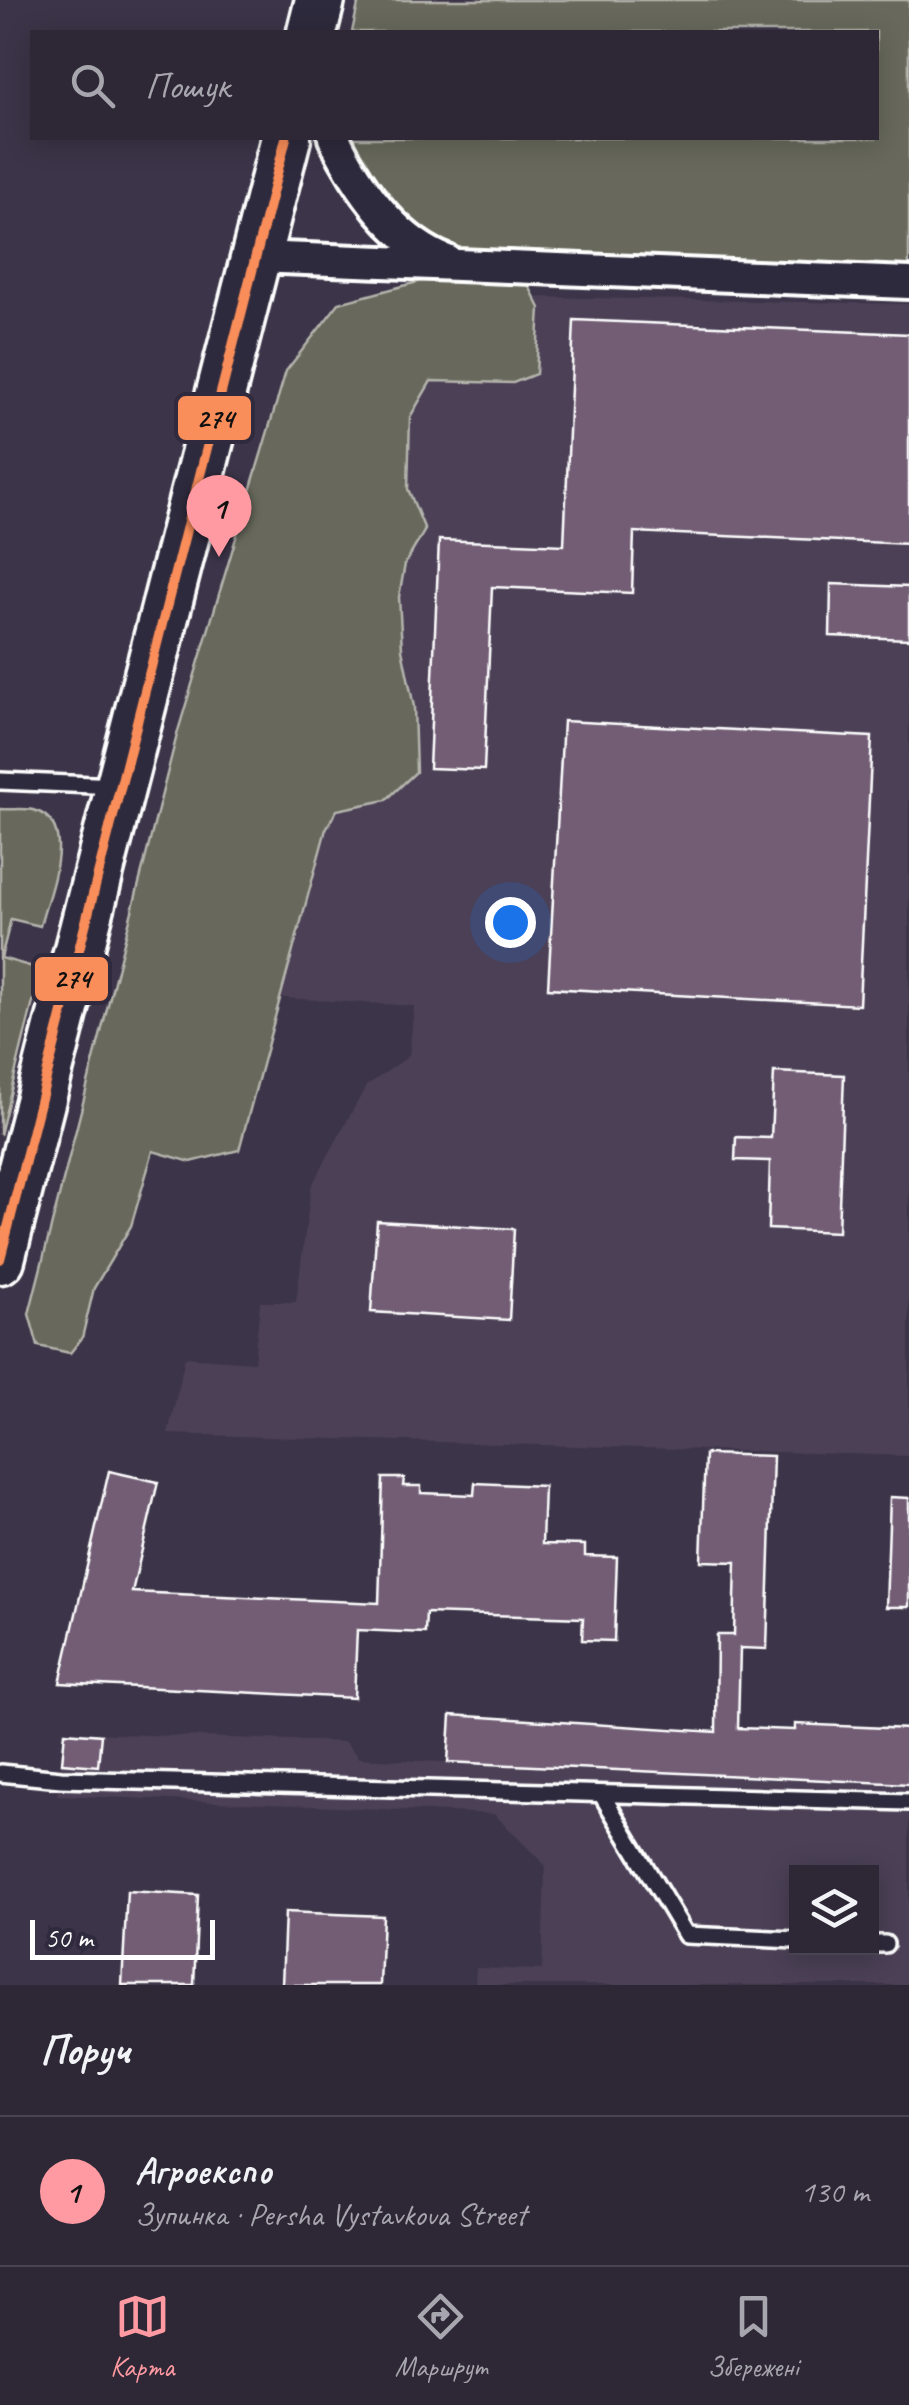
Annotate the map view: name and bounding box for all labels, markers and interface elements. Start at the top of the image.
search box [30,30,879,140]
icon: search [65,58,120,113]
text: Пошук [145,62,230,109]
line badge: 274 [176,394,253,442]
text: 274 [196,401,237,436]
pin: 1 [186,474,252,557]
your location [485,897,536,948]
line badge: 274 [33,955,110,1003]
text: 274 [53,961,94,996]
map controls [789,1865,879,1955]
button: layers [789,1865,879,1955]
scale bar [30,1915,215,1960]
text: 50 m [45,1920,93,1955]
text: Поруч [40,2024,130,2077]
text: Агроекспо [135,2147,272,2194]
text: 1 [65,2171,80,2212]
text: 130 m [800,2171,869,2212]
text: Зупинка · Persha Vystavkova Street [135,2194,526,2235]
tab: Карта [110,2289,174,2384]
tab: Маршрут [395,2289,487,2384]
tab: Збережені [708,2289,799,2384]

